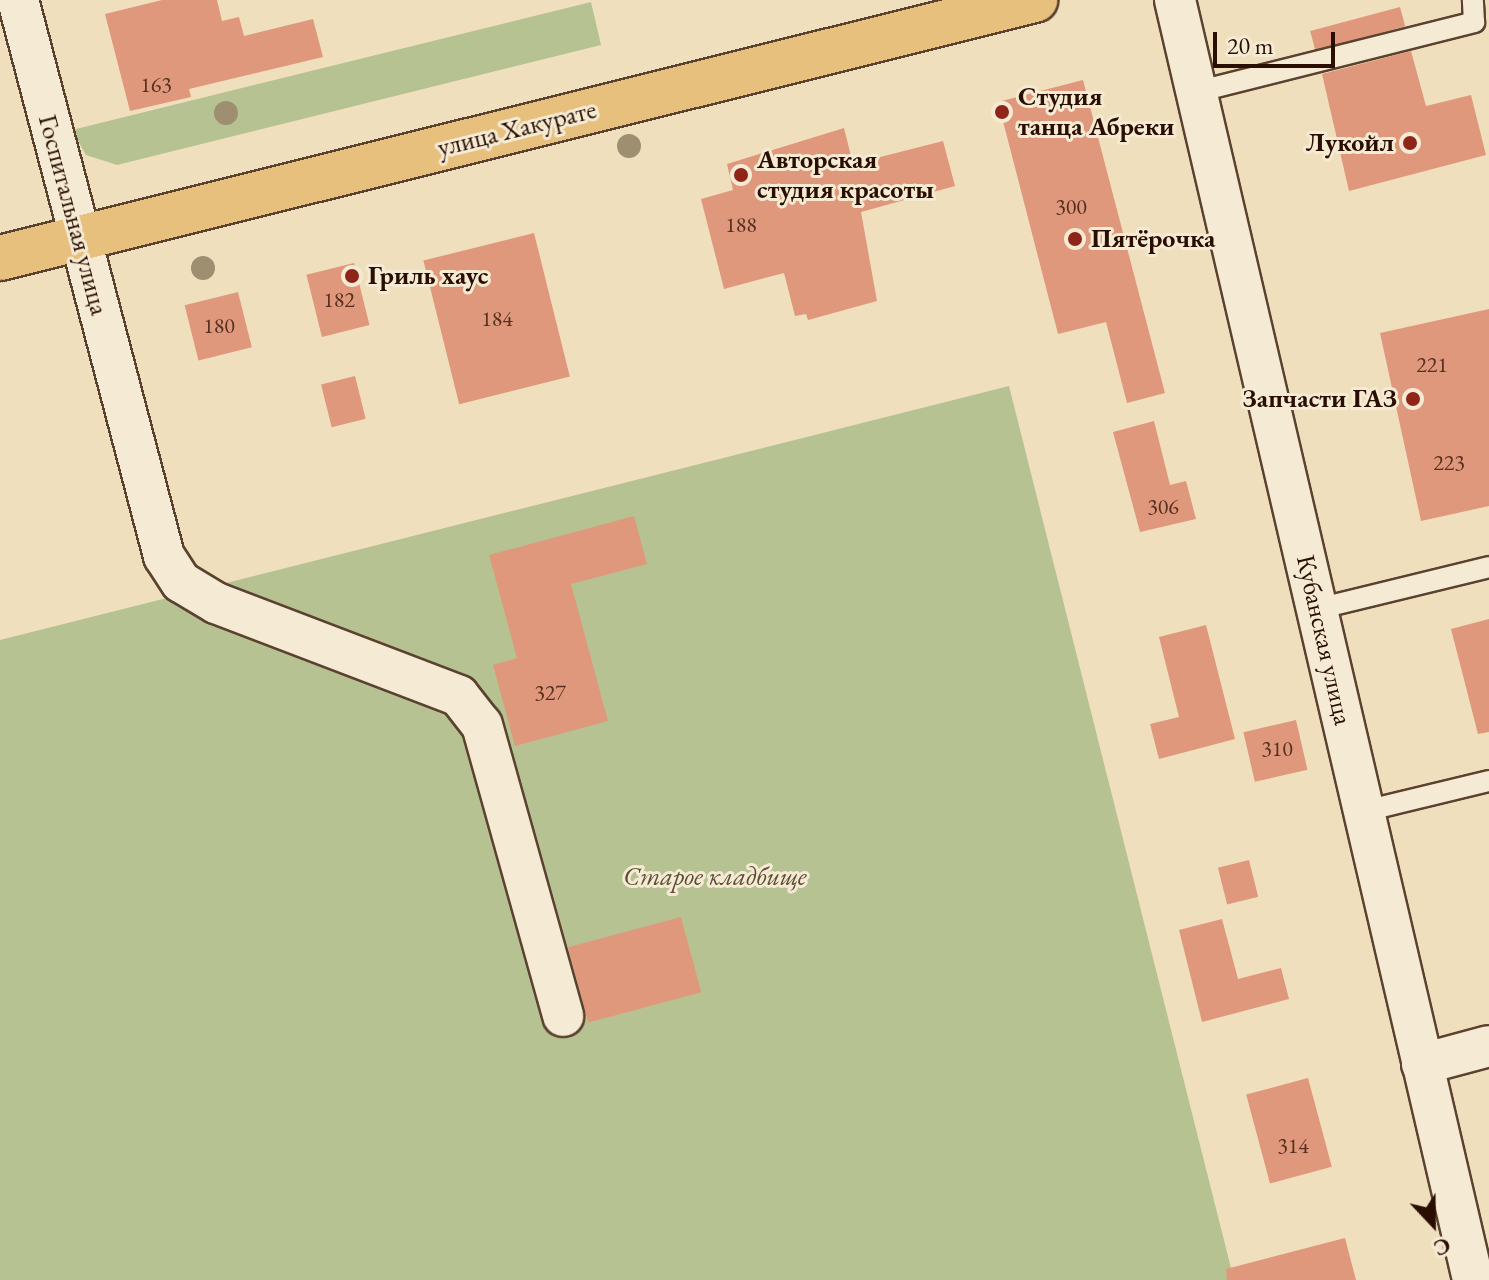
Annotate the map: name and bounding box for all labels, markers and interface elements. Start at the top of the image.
scale bar [1217,16,1339,66]
text: 20 m [1227,30,1274,61]
house number: 163 [140,72,172,98]
place label: Студия танца Абреки [1018,81,1174,142]
street label: улица Хакурате [434,94,600,164]
marker: Студия танца Абреки [993,103,1011,121]
street label: Госпитальная улица [31,111,115,319]
place label: Лукойл [1306,127,1394,159]
marker: Лукойл [1401,134,1419,152]
place label: Авторская студия красоты [757,144,934,206]
marker: Авторская студия красоты [732,166,750,184]
house number: 300 [1055,194,1087,220]
house number: 188 [725,212,757,238]
place label: Пятёрочка [1091,223,1215,255]
marker: Пятёрочка [1066,230,1084,248]
place label: Гриль хаус [368,260,488,292]
marker: Гриль хаус [343,267,361,285]
house number: 182 [323,287,355,313]
house number: 184 [481,306,513,332]
house number: 180 [203,313,235,339]
house number: 221 [1416,352,1448,378]
place label: Запчасти ГАЗ [1242,383,1397,415]
marker: Запчасти ГАЗ [1404,390,1422,408]
house number: 223 [1433,450,1465,476]
house number: 306 [1147,494,1179,520]
street label: Кубанская улица [1289,552,1359,728]
house number: 327 [534,680,566,706]
house number: 310 [1261,736,1293,762]
park label: Старое кладбище [623,861,807,893]
house number: 314 [1277,1133,1309,1159]
north arrow [1393,1184,1473,1264]
text: С [1430,1230,1455,1263]

